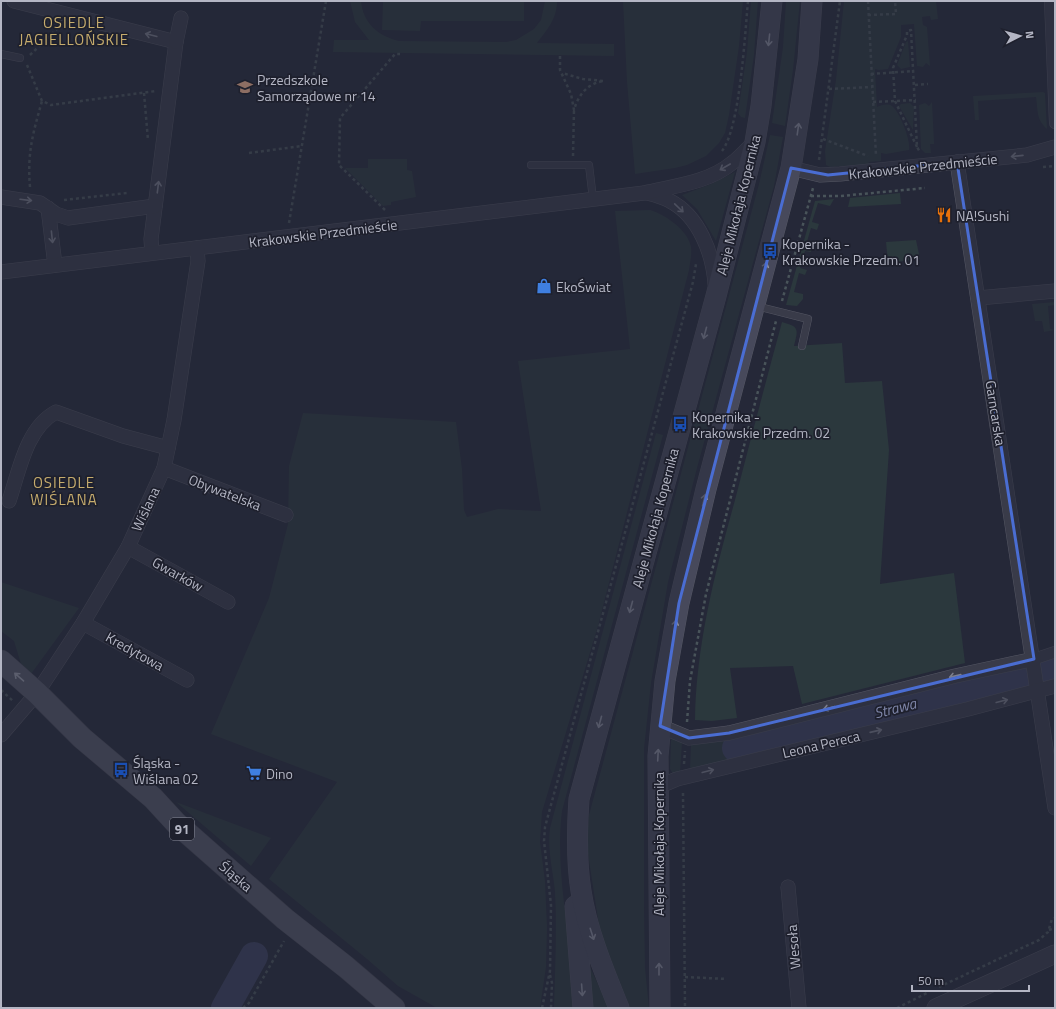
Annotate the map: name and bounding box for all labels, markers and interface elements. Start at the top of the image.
district label: OSIEDLE JAGIELLOŃSKIE [19,11,129,51]
north arrow [1000,16,1040,56]
text: N [1022,30,1038,40]
one-way arrow [145,31,158,39]
one-way arrow [765,33,772,46]
place label: Przedszkole Samorządowe nr 14 [257,69,376,106]
school or university icon: Przedszkole Samorządowe nr 14 [236,78,254,96]
one-way arrow [794,123,802,136]
street label: Aleje Mikołaja Kopernika [710,133,766,277]
street label: Krakowskie Przedmieście [848,148,998,184]
one-way arrow [1011,152,1024,160]
one-way arrow [719,164,731,171]
one-way arrow [154,180,162,193]
one-way arrow [19,196,32,204]
one-way arrow [674,203,684,213]
place label: NA!Sushi [956,205,1009,226]
restaurant icon: NA!Sushi [935,206,953,224]
street label: Krakowskie Przedmieście [248,213,398,253]
one-way arrow [48,230,55,243]
place label: Kopernika - Krakowskie Przedm. 01 [782,233,920,270]
bus stop icon: Kopernika - Krakowskie Przedm. 01 [761,242,779,260]
one-way arrow [762,262,769,275]
place label: EkoŚwiat [556,276,611,297]
shop icon: EkoŚwiat [535,277,553,295]
one-way arrow [701,327,708,340]
street label: Garncarska [980,379,1012,447]
place label: Kopernika - Krakowskie Przedm. 02 [692,406,830,443]
bus stop icon: Kopernika - Krakowskie Przedm. 02 [671,415,689,433]
street label: Aleje Mikołaja Kopernika [626,446,684,590]
street label: Obywatelska [186,469,264,515]
district label: OSIEDLE WIŚLANA [30,471,98,511]
street label: Wiślana [126,483,164,535]
one-way arrow [700,493,708,506]
street label: Gwarków [149,551,208,597]
one-way arrow [626,601,634,614]
one-way arrow [671,620,679,633]
street label: Kredytowa [102,626,168,676]
one-way arrow [15,673,25,682]
one-way arrow [948,673,961,681]
water label: Strawa [872,691,920,724]
one-way arrow [995,696,1008,704]
one-way arrow [822,705,835,712]
one-way arrow [595,715,603,728]
street label: Leona Pereca [780,725,862,763]
one-way arrow [869,727,882,735]
one-way arrow [654,749,662,762]
place label: Śląska - Wiślana 02 [133,752,199,789]
bus stop icon: Śląska - Wiślana 02 [112,761,130,779]
place label: Dino [266,763,293,784]
supermarket icon: Dino [245,764,263,782]
one-way arrow [701,767,714,775]
street label: Aleje Mikołaja Kopernika [648,772,669,916]
road number: 91 [170,818,194,840]
street label: Śląska [215,856,257,896]
street label: Wesoła [781,924,805,970]
one-way arrow [589,927,596,940]
one-way arrow [655,963,663,976]
scale bar [912,967,1029,993]
text: 50 m [918,971,944,990]
one-way arrow [578,983,585,996]

